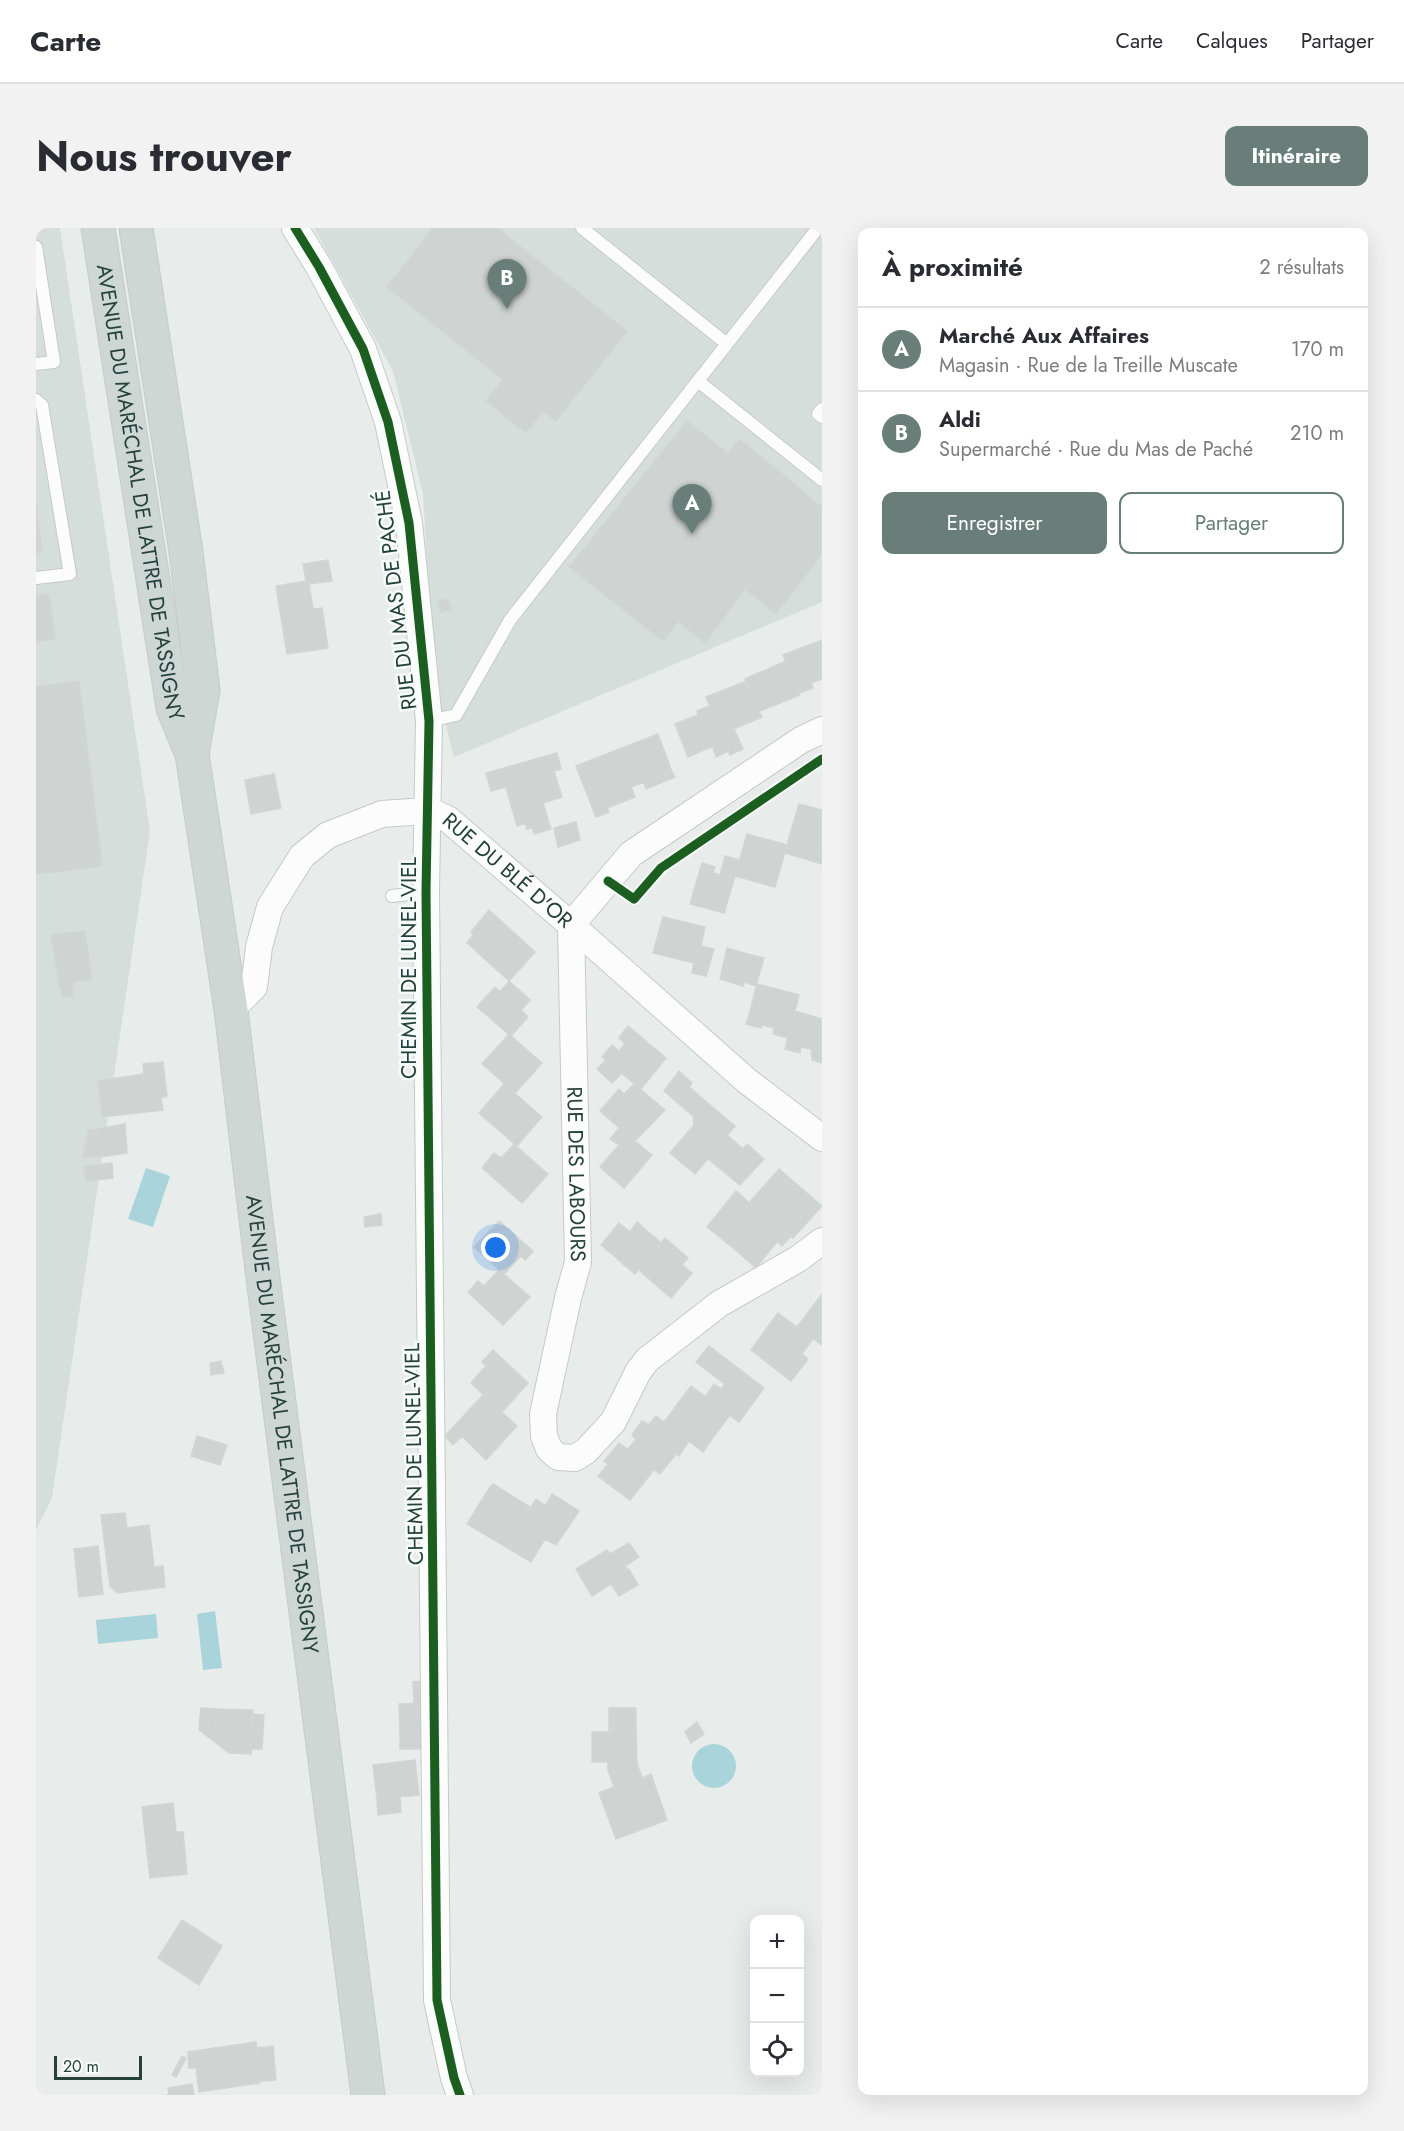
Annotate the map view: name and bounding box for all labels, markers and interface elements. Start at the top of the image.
text: Carte [30,21,101,62]
text: Carte [1116,26,1163,56]
text: Calques [1196,26,1268,56]
text: Partager [1301,26,1374,56]
text: Nous trouver [36,126,292,187]
button: Itinéraire [1225,126,1368,186]
text: À proximité [882,248,1023,286]
text: 2 résultats [1259,253,1344,282]
pin: B [488,260,526,309]
street label: AVENUE DU MARÉCHAL DE LATTRE DE TASSIGNY [89,262,192,726]
text: Marché Aux Affaires [939,319,1149,351]
text: A [894,335,909,364]
text: 170 m [1291,335,1344,364]
text: Magasin · Rue de la Treille Muscate [939,351,1238,380]
text: Aldi [939,403,981,435]
text: B [895,419,908,448]
text: 210 m [1290,419,1344,448]
text: Supermarché · Rue du Mas de Paché [939,435,1253,464]
pin: A [672,484,712,534]
street label: RUE DU MAS DE PACHÉ [368,488,424,712]
button: Enregistrer [882,492,1107,554]
button: Partager [1119,492,1344,554]
street label: RUE DU BLÉ D'OR [436,806,579,935]
street label: CHEMIN DE LUNEL-VIEL [394,856,424,1079]
street label: RUE DES LABOURS [559,1086,593,1262]
street label: AVENUE DU MARÉCHAL DE LATTRE DE TASSIGNY [238,1193,326,1656]
your location [481,1233,510,1262]
street label: CHEMIN DE LUNEL-VIEL [397,1342,431,1565]
map controls [750,1915,804,2077]
button: + [750,1915,804,1969]
button: − [750,1969,804,2023]
button: locate [750,2023,804,2077]
scale bar [54,2053,142,2080]
text: 20 m [63,2055,99,2078]

